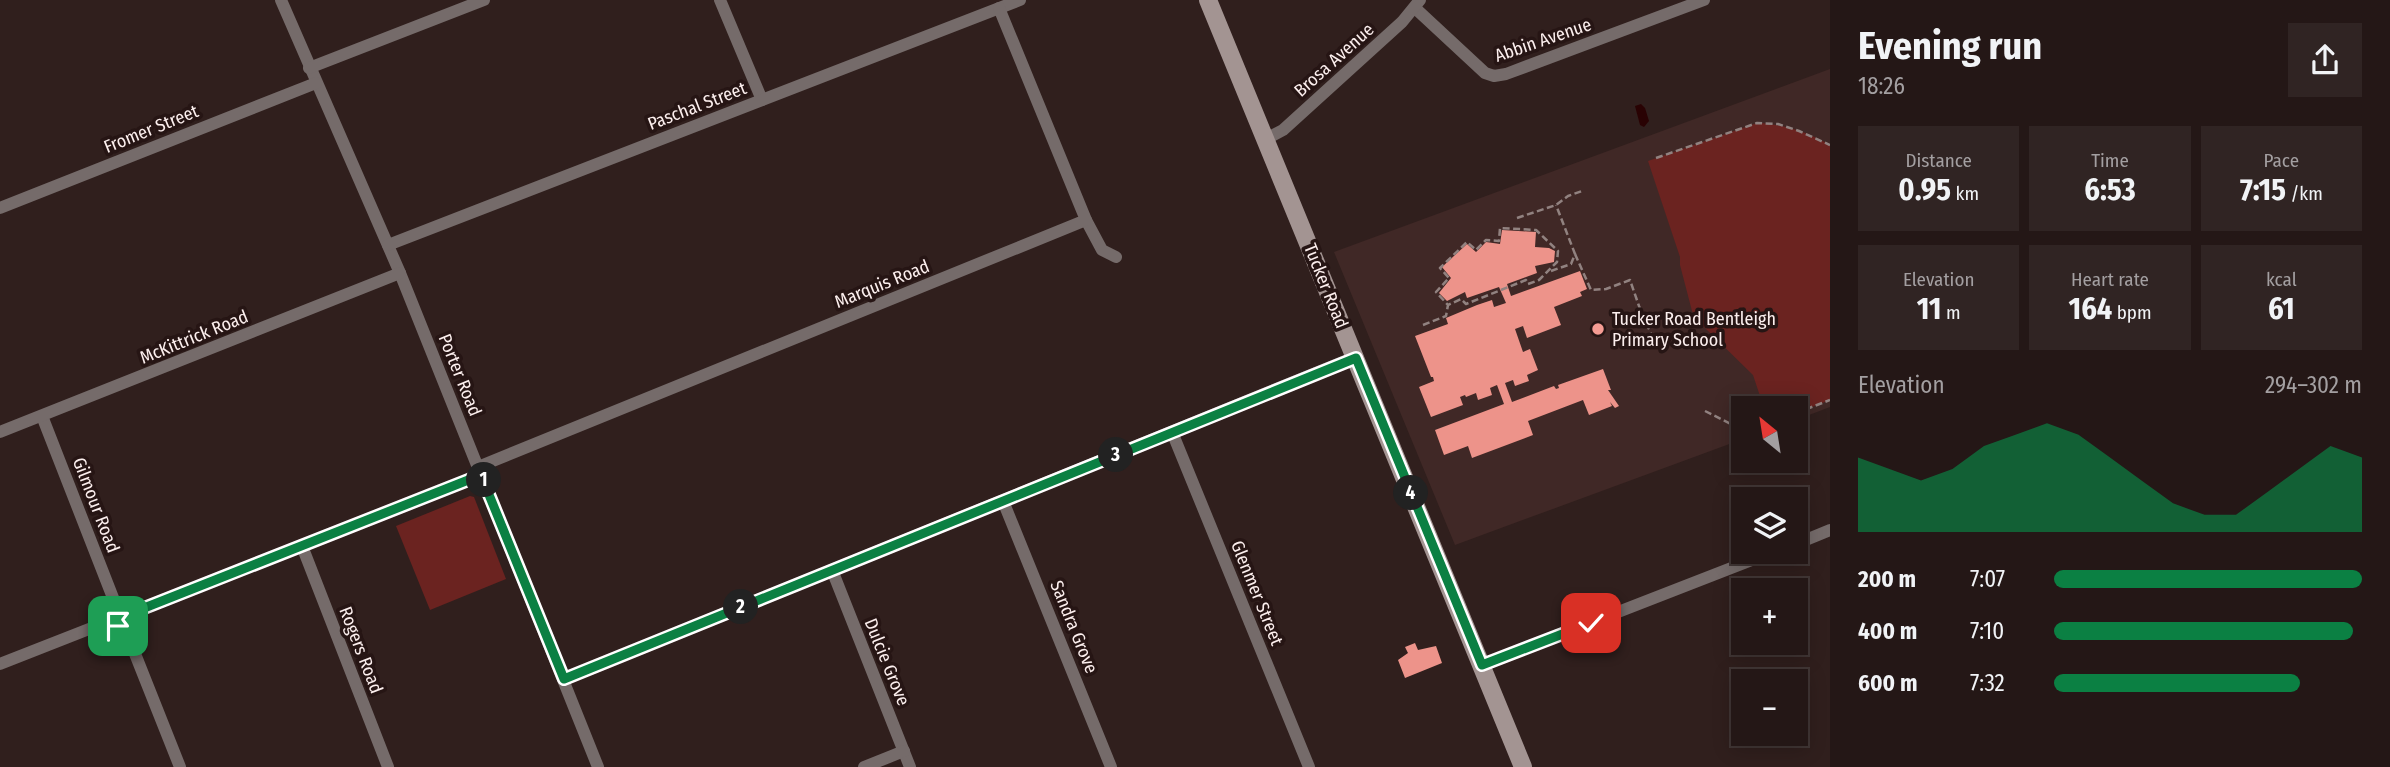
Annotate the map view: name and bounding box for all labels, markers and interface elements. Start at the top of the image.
street label: Abbin Avenue [1492,13,1594,67]
street label: Brosa Avenue [1290,18,1379,102]
text: Evening run [1858,23,2042,69]
button: share [2288,23,2362,97]
text: 18:26 [1858,72,1905,100]
street label: Paschal Street [645,77,750,135]
street label: Fromer Street [101,100,202,158]
text: Distance [1905,149,1972,172]
text: Time [2091,149,2129,172]
text: Pace [2264,149,2299,172]
text: 0.95 [1898,172,1951,208]
text: 6:53 [2084,172,2136,208]
text: 7:15 [2240,172,2286,208]
text: km [1951,182,1979,205]
text: /km [2286,182,2323,205]
street label: Tucker Road [1299,240,1353,332]
street label: Marquis Road [831,255,933,313]
text: Elevation [1903,268,1974,291]
text: Heart rate [2071,268,2149,291]
text: kcal [2266,268,2297,291]
text: 11 [1917,291,1942,327]
text: 164 [2068,291,2112,327]
text: 61 [2268,291,2295,327]
text: m [1942,301,1961,324]
text: bpm [2112,301,2152,324]
street label: McKittrick Road [137,305,251,369]
place label: Tucker Road Bentleigh Primary School [1612,308,1776,351]
marker: Tucker Road Bentleigh Primary School [1590,321,1606,337]
street label: Porter Road [434,331,486,419]
text: Elevation [1858,371,1945,399]
text: 294–302 m [2265,371,2362,399]
north arrow [1731,396,1808,472]
map controls [1731,396,1808,746]
pin: 3 [1098,438,1134,472]
text: 3 [1111,443,1120,466]
street label: Gilmour Road [68,454,124,556]
pin: 1 [466,462,502,498]
text: 1 [479,468,488,491]
pin: 4 [1394,476,1428,510]
text: 4 [1406,481,1415,504]
button: layers [1731,487,1808,564]
street label: Glenmer Street [1226,537,1288,649]
text: 200 m [1858,565,1916,593]
text: 7:07 [1970,565,2005,593]
street label: Sandra Grove [1045,577,1103,677]
button: + [1731,578,1808,655]
pin: 2 [724,590,758,624]
pin [1561,593,1621,653]
text: 2 [736,595,745,618]
pin [88,596,148,656]
street label: Rogers Road [334,603,388,697]
icon: check [1572,604,1610,642]
icon: arrive [99,607,137,645]
street label: Dulcie Grove [860,615,915,709]
text: 400 m [1858,617,1917,645]
text: 7:10 [1970,617,2004,645]
button: − [1731,669,1808,746]
text: 600 m [1858,669,1917,697]
text: 7:32 [1970,669,2005,697]

